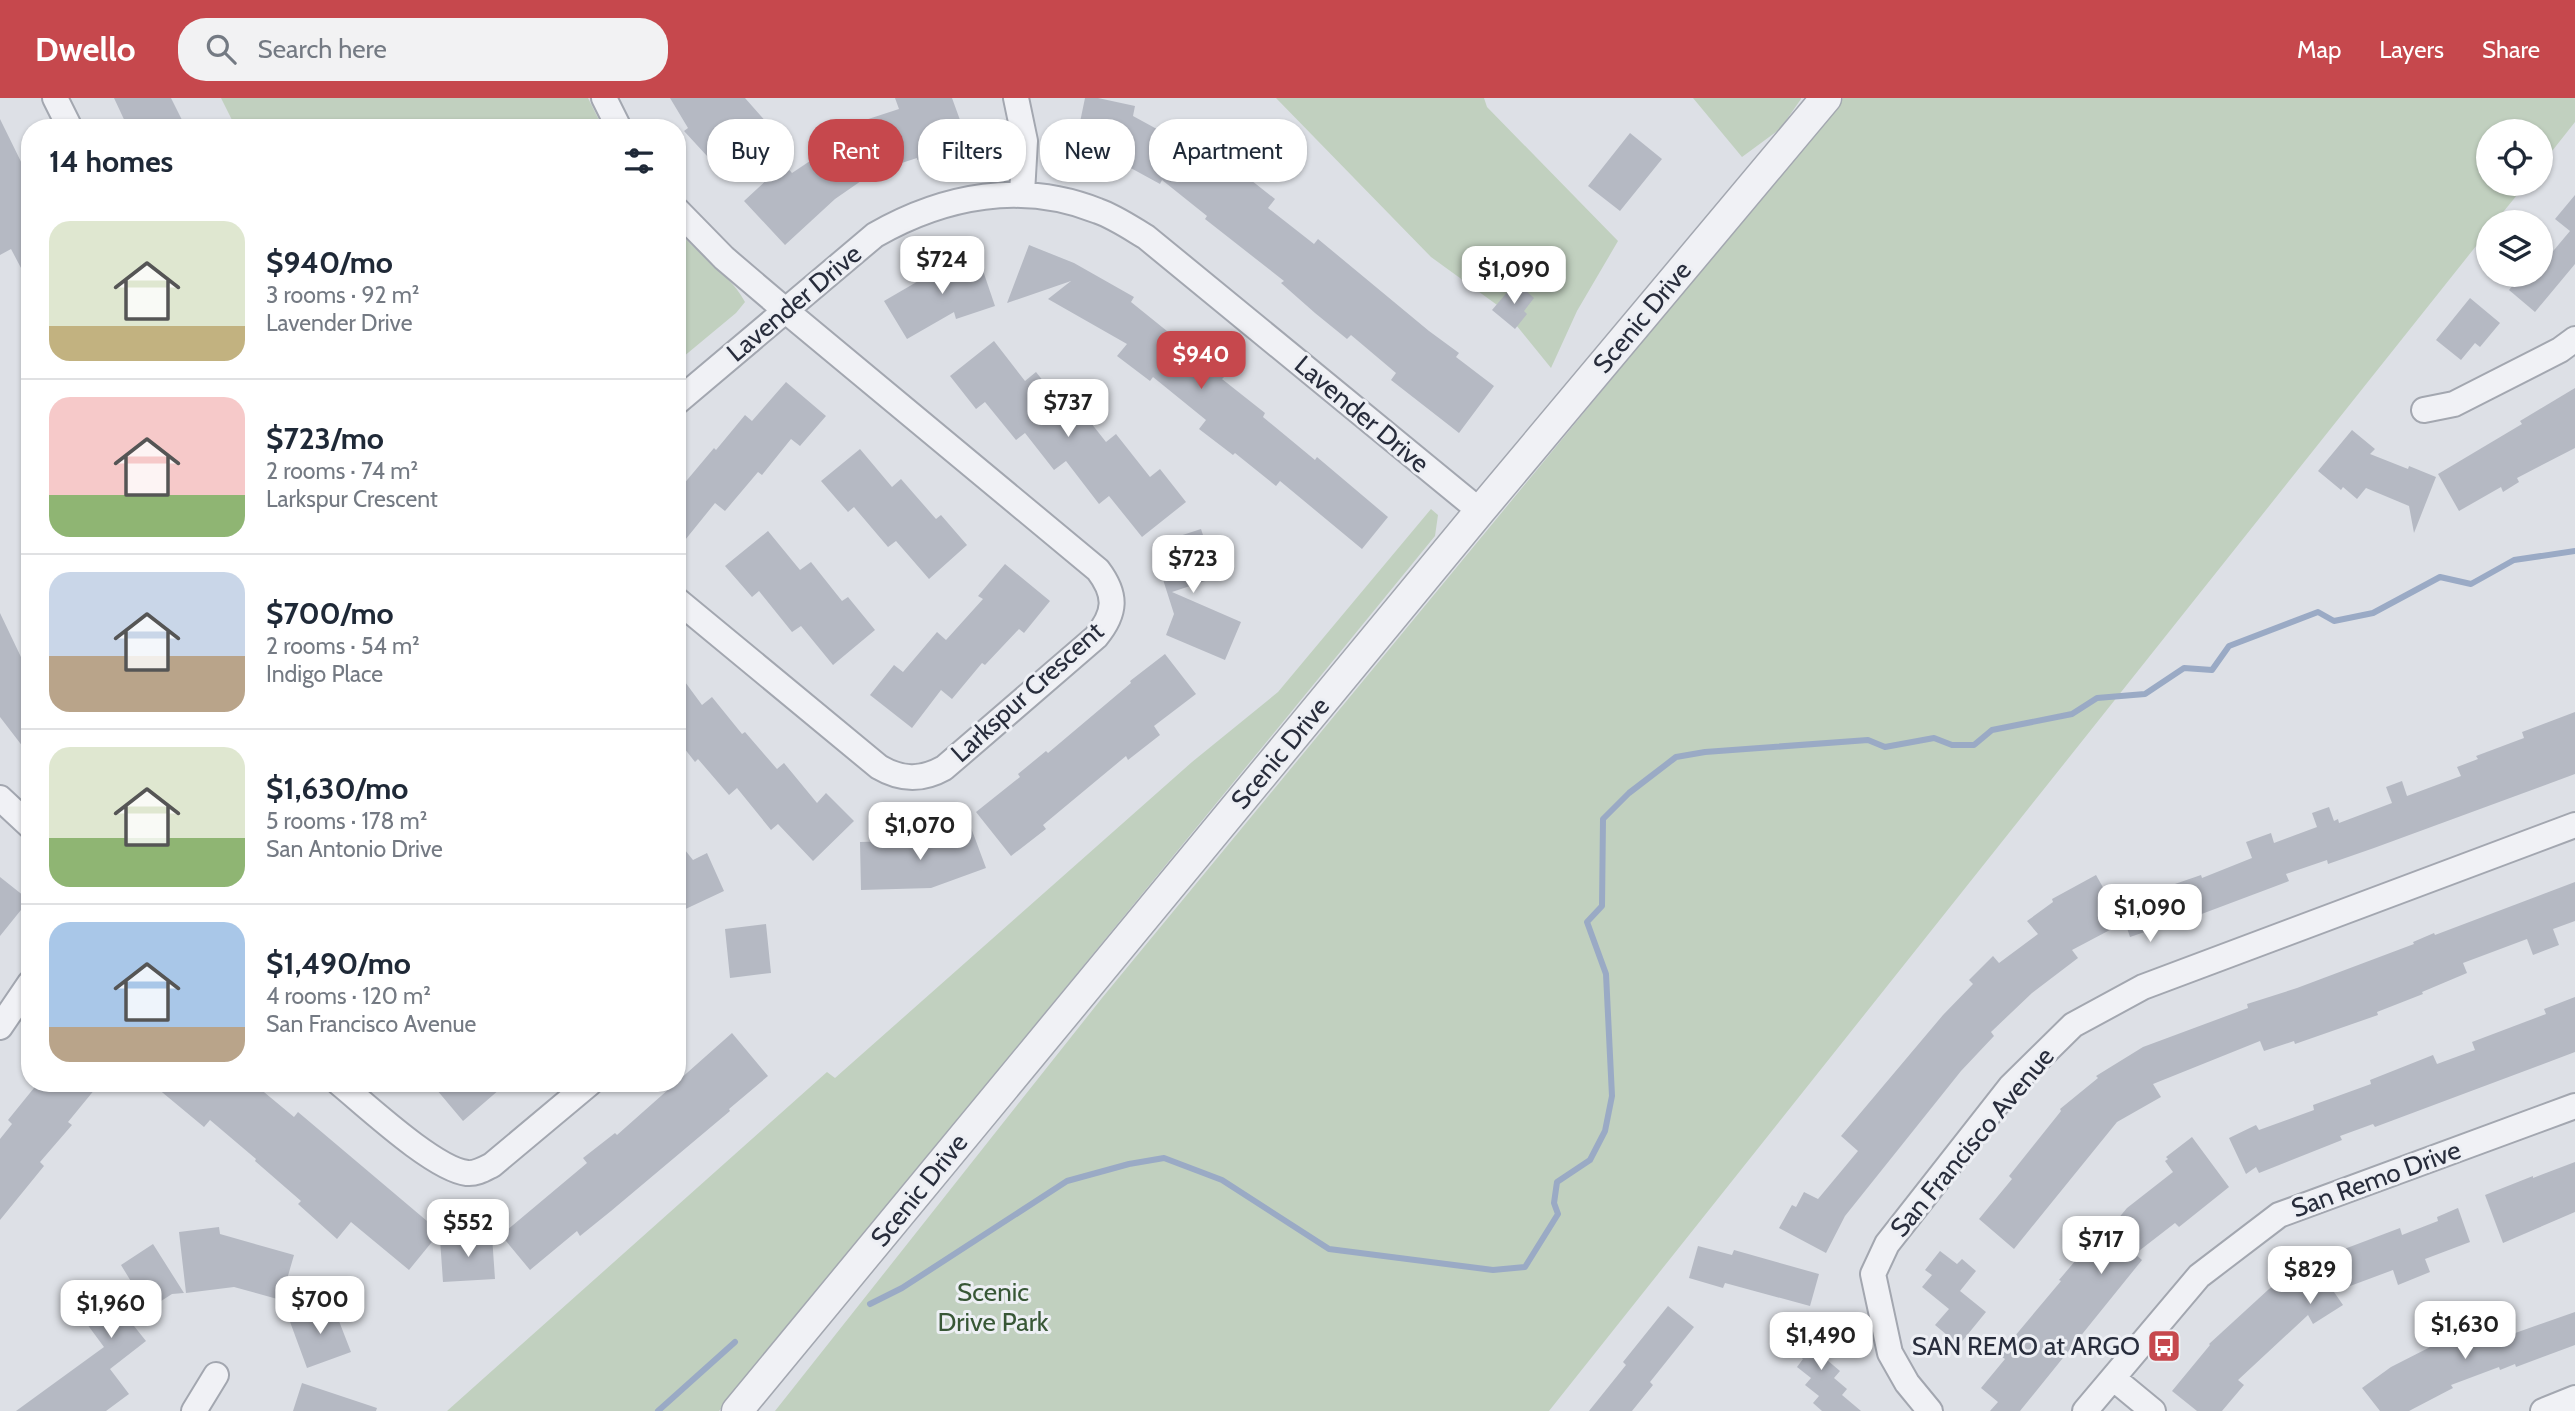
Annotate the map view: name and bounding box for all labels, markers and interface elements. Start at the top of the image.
search box [178,18,668,81]
text: Dwello [35,29,136,69]
icon: search [202,30,240,68]
text: Search here [258,33,387,65]
text: Map [2297,35,2341,64]
text: Layers [2379,35,2444,64]
text: Share [2482,35,2540,64]
chip: Buy [707,119,794,182]
chip: Rent [808,119,904,182]
chip: Filters [918,119,1026,182]
chip: New [1040,119,1135,182]
chip: Apartment [1149,119,1307,182]
map controls [2476,119,2553,287]
button: locate [2476,119,2553,196]
icon: filters [620,142,658,180]
text: 14 homes [49,143,173,180]
button: layers [2476,210,2553,287]
pin: $724 [901,236,983,296]
street label: Lavender Drive [720,238,868,368]
text: $940/mo [266,244,393,281]
text: $724 [916,245,968,273]
pin: $1,090 [1457,246,1571,306]
icon: home [105,249,189,333]
text: $1,090 [1478,255,1550,283]
street label: Scenic Drive [1586,255,1698,379]
text: 3 rooms · 92 m² [266,281,420,309]
text: Lavender Drive [266,309,412,337]
pin: $940 [1160,331,1242,391]
text: $940 [1173,340,1229,368]
street label: Lavender Drive [1288,349,1436,479]
pin: $737 [1027,380,1109,439]
text: $737 [1043,388,1093,416]
text: $723/mo [266,420,384,457]
icon: home [105,425,189,509]
text: 2 rooms · 74 m² [266,457,418,485]
text: Larkspur Crescent [266,485,438,513]
pin: $723 [1152,536,1234,595]
text: $723 [1168,544,1218,572]
text: $700/mo [266,595,394,632]
icon: home [105,600,189,684]
street label: Larkspur Crescent [944,615,1110,769]
text: 2 rooms · 54 m² [266,632,420,660]
text: Indigo Place [266,660,383,688]
street label: Scenic Drive [1224,691,1336,815]
text: $1,630/mo [266,770,408,807]
icon: home [105,775,189,859]
pin: $1,070 [863,802,977,862]
text: 5 rooms · 178 m² [266,807,427,835]
text: $1,070 [885,811,955,839]
text: San Antonio Drive [266,835,443,863]
pin: $1,090 [2093,884,2207,944]
text: $1,090 [2114,893,2186,921]
text: $1,490/mo [266,945,411,982]
icon: home [105,950,189,1034]
text: 4 rooms · 120 m² [266,982,431,1010]
text: San Francisco Avenue [266,1010,476,1038]
street label: San Francisco Avenue [1883,1041,2061,1243]
street label: Scenic Drive [864,1127,974,1253]
street label: San Remo Drive [2287,1134,2465,1224]
pin: $552 [427,1200,509,1259]
text: $552 [443,1208,493,1236]
pin: $717 [2060,1216,2142,1276]
text: $717 [2078,1225,2124,1253]
pin: $829 [2269,1246,2351,1306]
text: $829 [2284,1255,2336,1283]
pin: $700 [279,1276,361,1336]
park label: Scenic Drive Park [937,1276,1049,1338]
pin: $1,960 [54,1280,168,1340]
text: $700 [291,1285,349,1313]
text: $1,960 [77,1289,145,1317]
pin: $1,630 [2408,1302,2522,1361]
text: $1,630 [2431,1310,2499,1338]
pin: $1,490 [1764,1312,1878,1372]
text: $1,490 [1786,1321,1856,1349]
bus stop icon: SAN REMO at ARGO [2145,1327,2183,1365]
place label: SAN REMO at ARGO [1912,1330,2140,1362]

